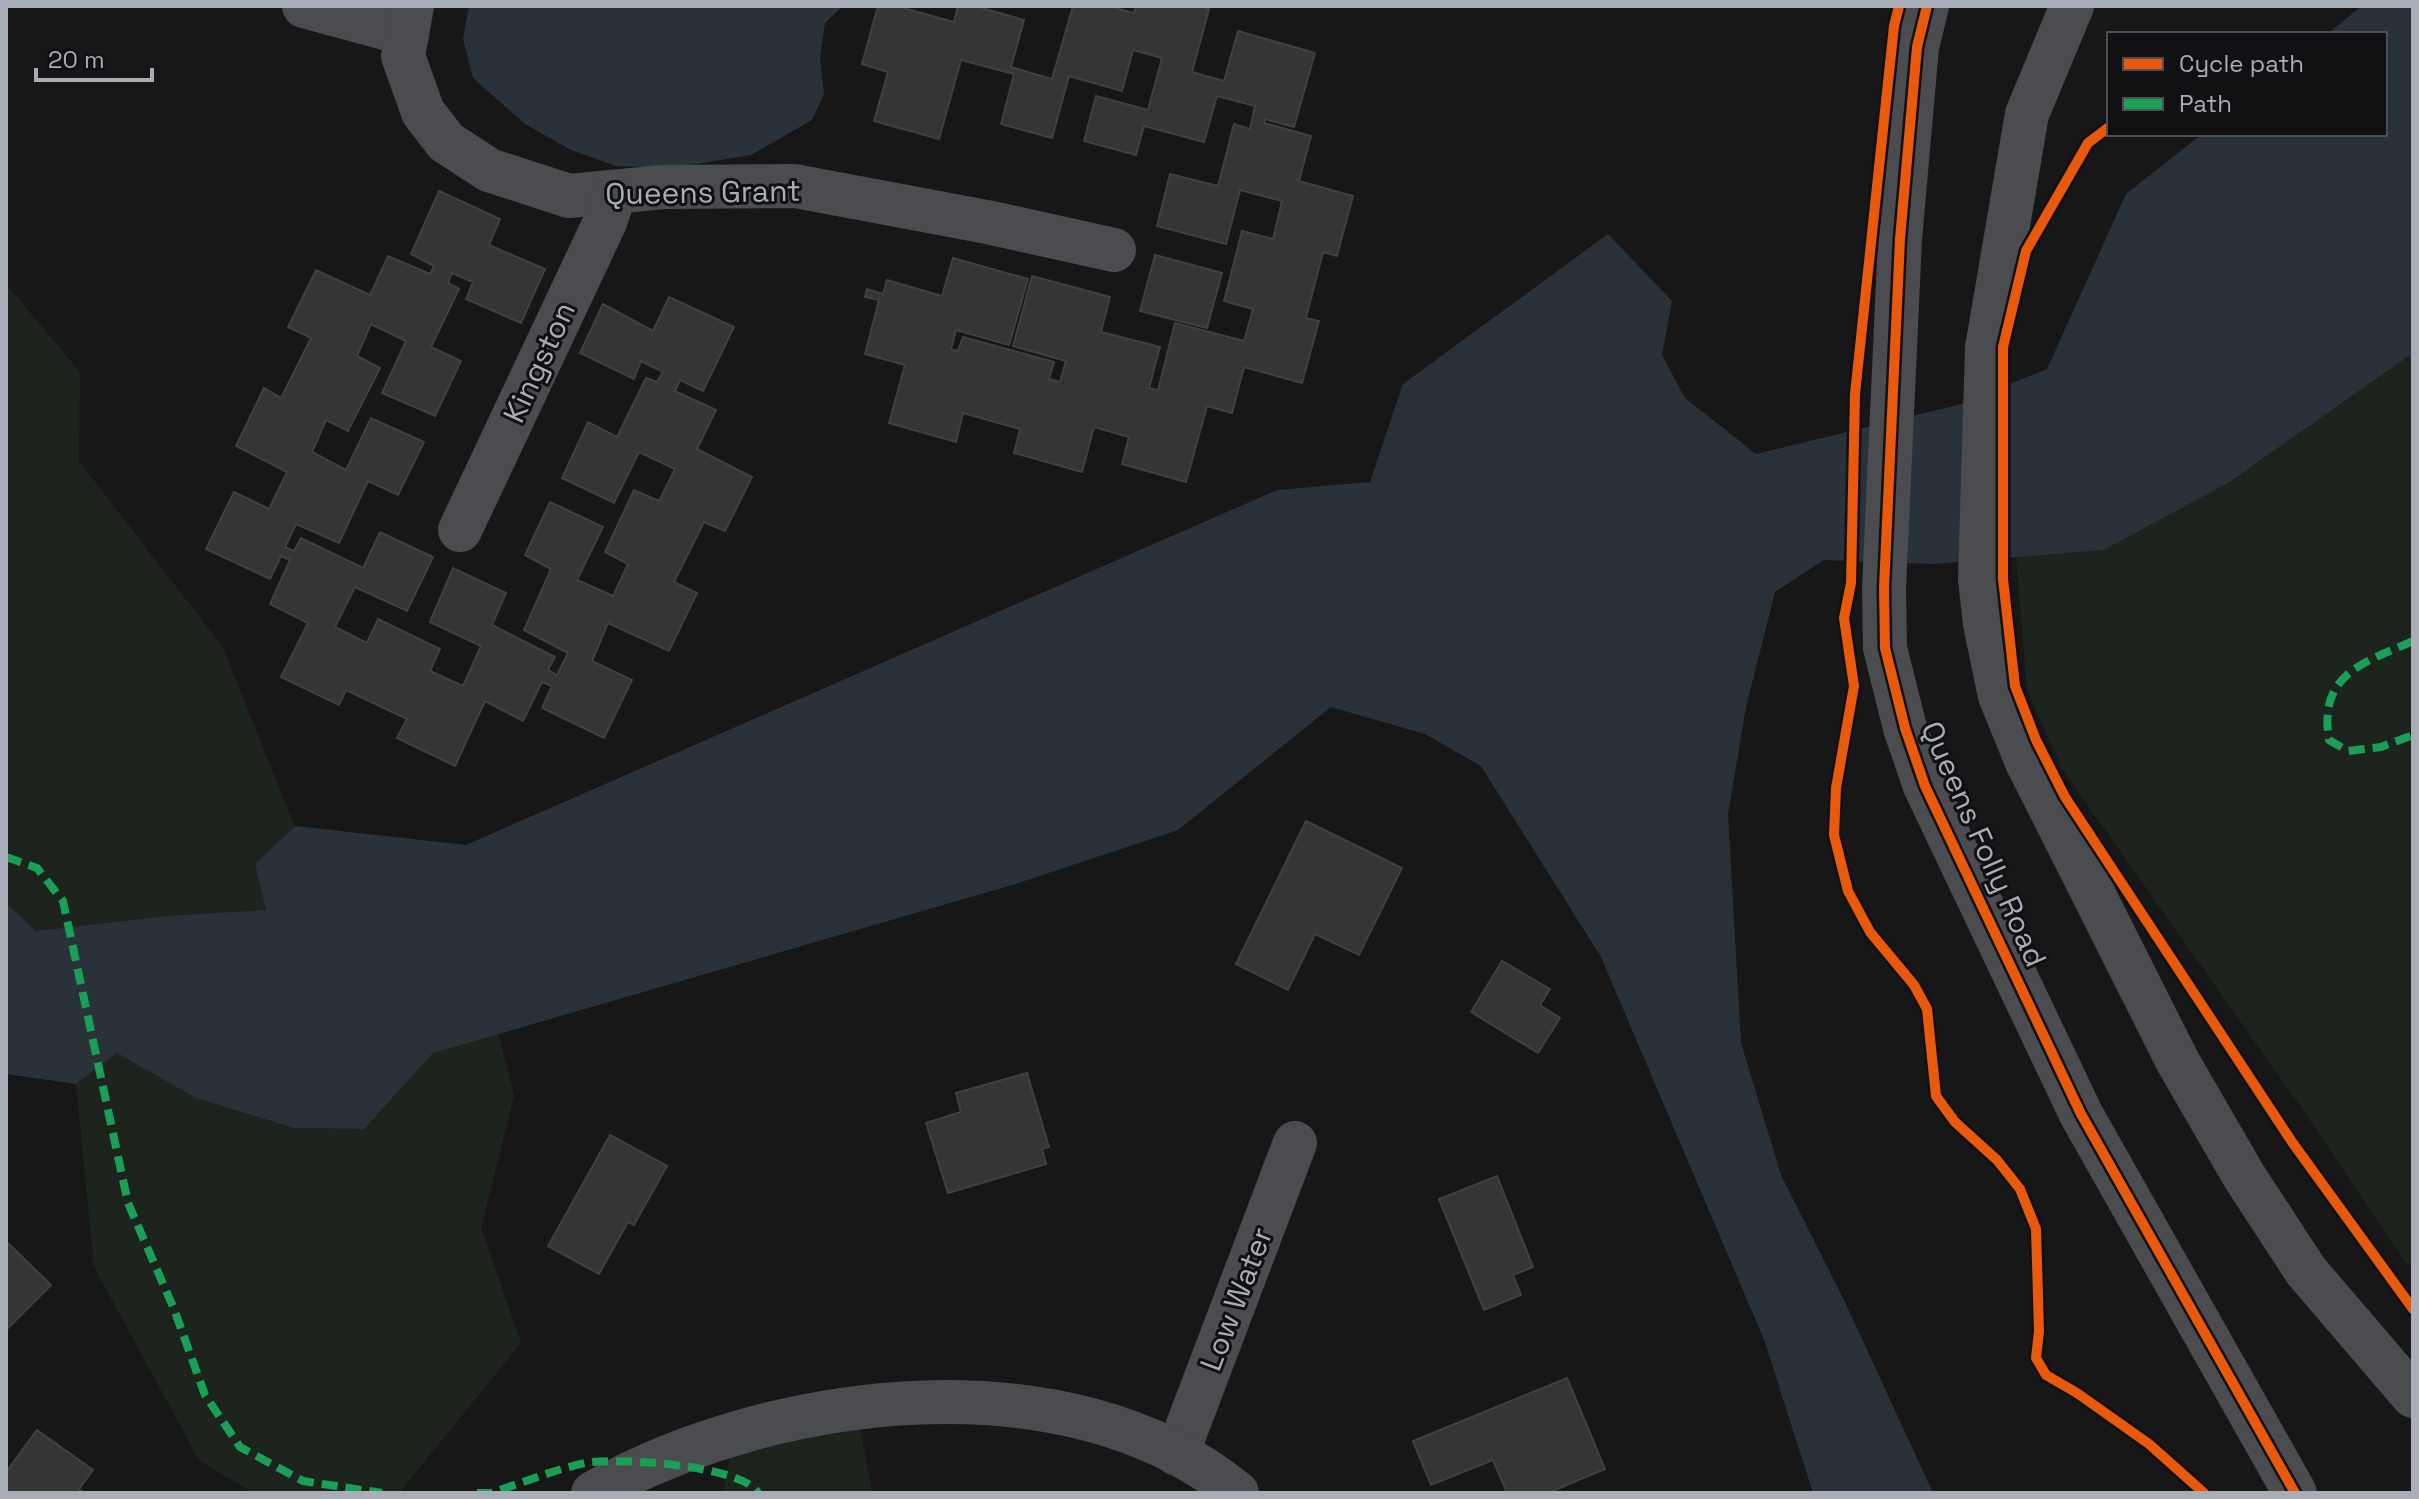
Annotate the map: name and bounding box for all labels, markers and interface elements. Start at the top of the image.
scale bar [36,32,152,82]
legend [2107,32,2387,136]
text: 20 m [48,44,105,75]
text: Cycle path [2179,48,2304,79]
text: Path [2179,88,2232,119]
street label: Queens Grant [605,171,801,213]
street label: Kingston [494,295,584,429]
street label: Queens Folly Road [1912,715,2056,973]
street label: Low Water [1191,1222,1281,1376]

